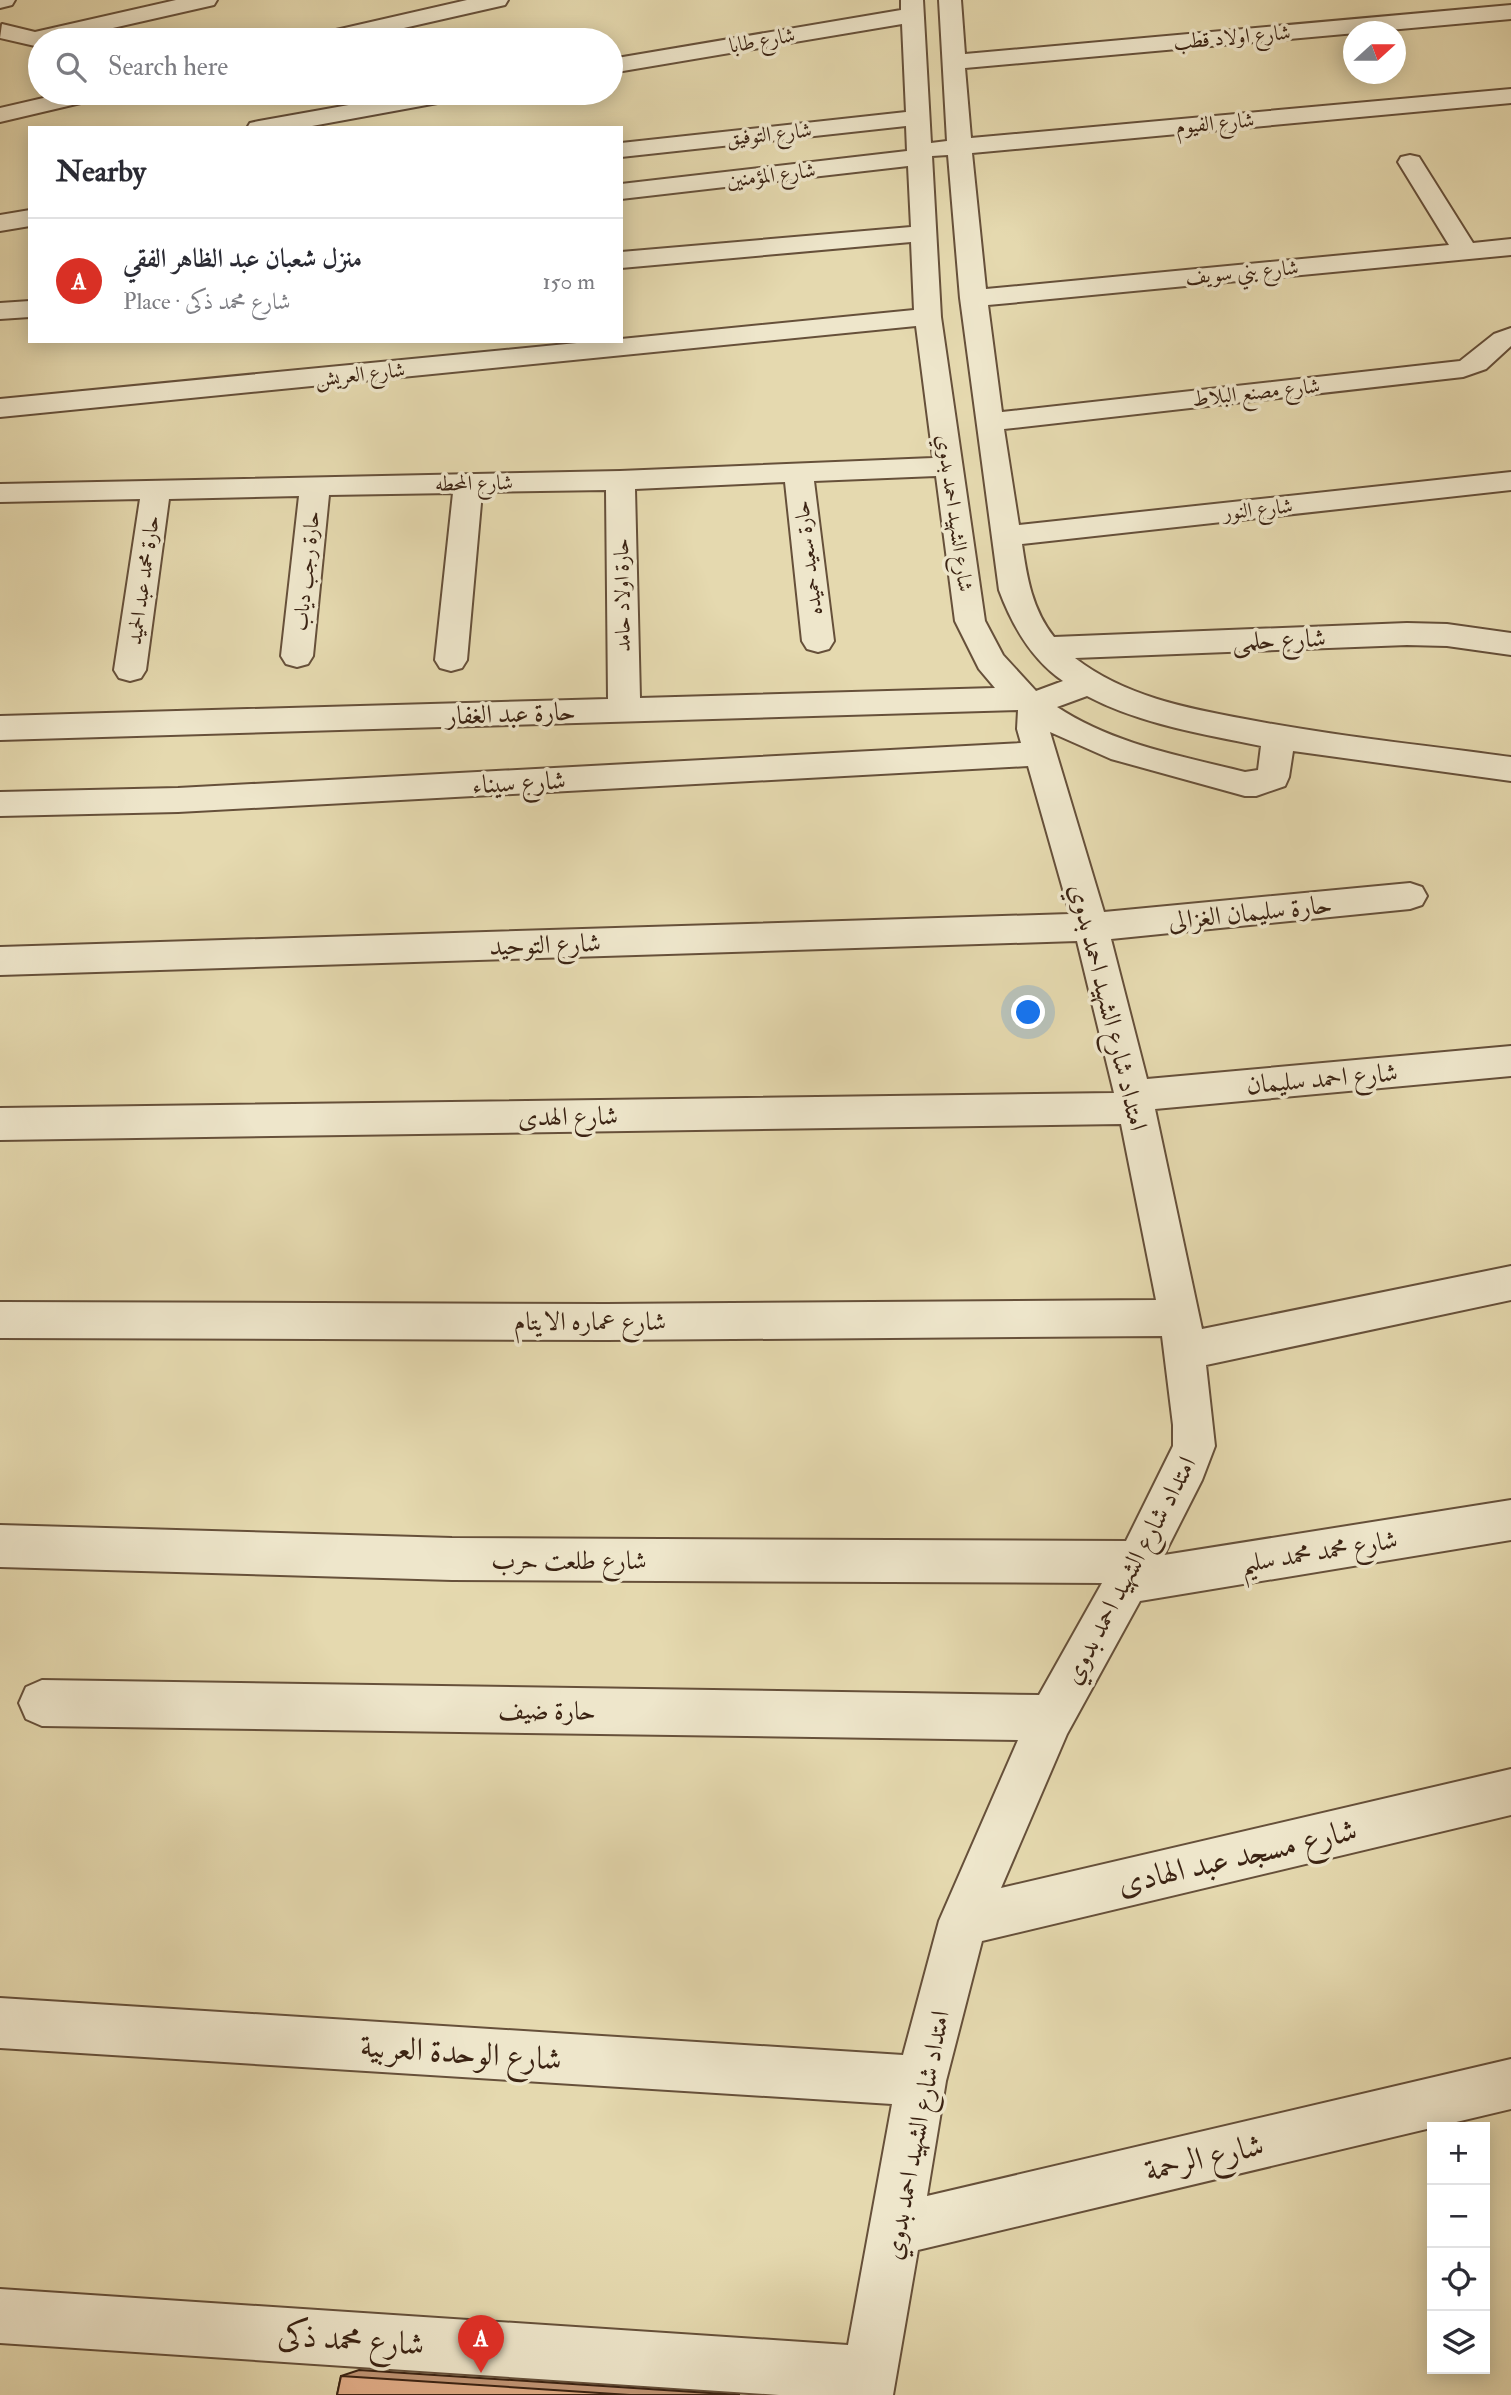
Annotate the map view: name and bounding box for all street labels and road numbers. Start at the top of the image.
street label: شارع اولاد قطب [1172,19,1292,60]
street label: شارع طابا [727,21,798,63]
street label: شارع الفيوم [1175,107,1256,144]
street label: شارع التوفيق [725,117,813,156]
street label: شارع المؤمنين [725,157,818,198]
street label: شارع بني سويف [1184,254,1300,296]
street label: شارع العريش [314,356,407,397]
street label: شارع مصنع البلاط [1191,372,1322,418]
street label: شارع الشهيد احمد بدوي [926,433,979,594]
street label: شارع المحطه [435,469,513,502]
street label: شارع النور [1220,492,1295,531]
street label: حارة سعيد حميده [788,499,829,617]
street label: حارة رجب دياب [287,510,326,633]
street label: حارة محمد عبد الحميد [121,514,166,646]
street label: حارة اولاد حامد [608,538,637,652]
street label: شارع حلمى [1232,622,1327,663]
street label: حارة عبد الغفار [443,696,576,732]
street label: شارع سيناء [471,765,567,806]
street label: امتداد شارع الشهيد احمد بدوي [1057,880,1154,1135]
street label: حارة سليمان الغزالى [1167,888,1334,938]
street label: شارع التوحيد [489,927,602,968]
street label: شارع احمد سليمان [1245,1056,1400,1107]
street label: شارع الهدى [518,1100,619,1139]
street label: شارع عماره الايتام [514,1306,666,1344]
street label: امتداد شارع الشهيد احمد بدوي [1056,1451,1208,1692]
street label: شارع محمد محمد سليم [1238,1524,1401,1589]
street label: شارع طلعت حرب [491,1545,647,1582]
street label: حارة ضيف [498,1694,596,1728]
street label: شارع مسجد عبد الهادى [1114,1810,1362,1910]
street label: امتداد شارع الشهيد احمد بدوي [877,2008,962,2264]
street label: شارع الوحدة العربية [358,2026,563,2086]
street label: شارع الرحمة [1141,2125,1269,2197]
street label: شارع محمد ذكى [276,2314,426,2371]

